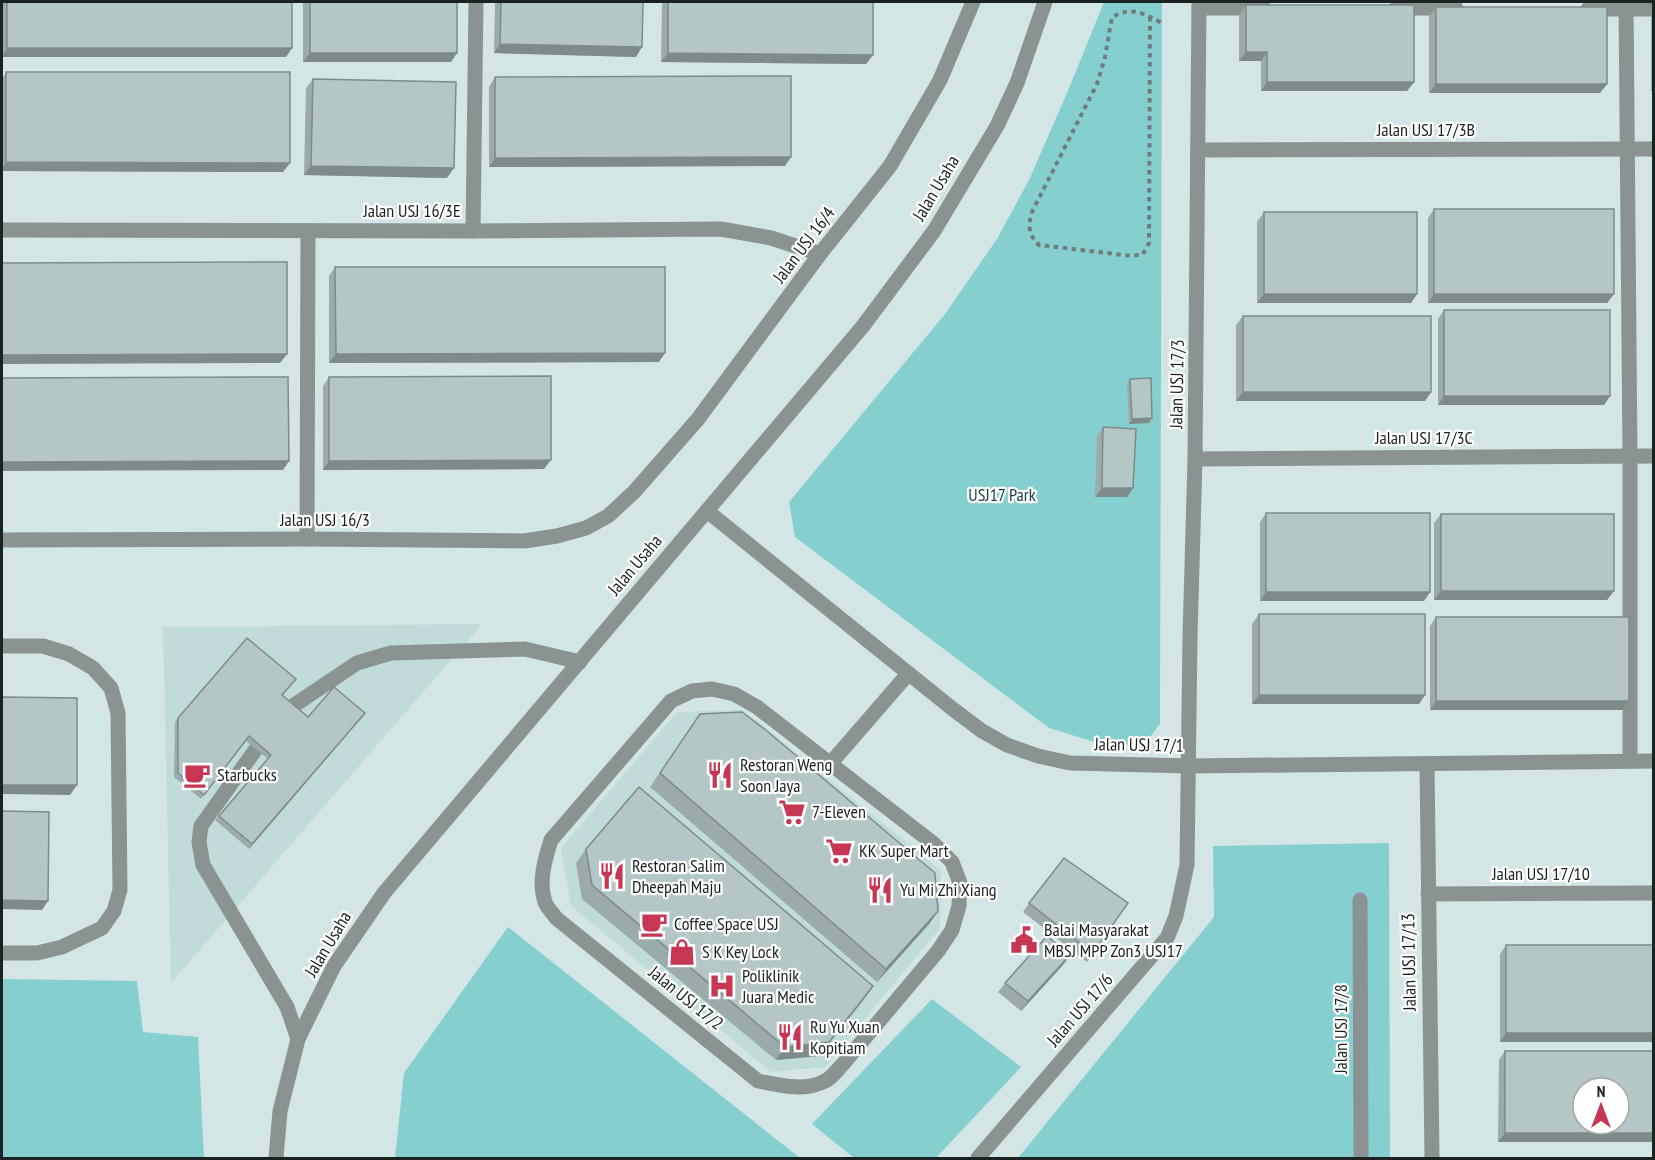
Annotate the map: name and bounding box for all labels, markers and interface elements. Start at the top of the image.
street label: Jalan USJ 17/3B [1376,118,1475,141]
street label: Jalan Usaha [907,151,964,226]
street label: Jalan USJ 16/3E [362,199,461,222]
street label: Jalan USJ 16/4 [767,202,840,288]
street label: Jalan USJ 17/3 [1164,339,1189,430]
street label: Jalan USJ 17/3C [1374,426,1473,449]
park label: USJ17 Park [968,483,1036,506]
street label: Jalan USJ 16/3 [279,508,370,531]
street label: Jalan Usaha [602,530,667,601]
street label: Jalan USJ 17/1 [1093,732,1184,757]
place label: Restoran Weng Soon Jaya [740,753,832,797]
cafe icon: Starbucks [182,760,212,790]
restaurant icon: Restoran Weng Soon Jaya [705,760,735,790]
place label: Starbucks [217,763,277,786]
supermarket icon: 7-Eleven [777,797,807,827]
place label: 7-Eleven [812,800,866,823]
supermarket icon: KK Super Mart [824,836,854,866]
place label: KK Super Mart [859,839,949,862]
place label: Restoran Salim Dheepah Maju [632,854,725,898]
restaurant icon: Restoran Salim Dheepah Maju [597,861,627,891]
street label: Jalan USJ 17/10 [1491,862,1590,885]
restaurant icon: Yu Mi Zhi Xiang [865,875,895,905]
place label: Yu Mi Zhi Xiang [900,878,997,901]
street label: Jalan Usaha [299,907,356,982]
cafe icon: Coffee Space USJ [639,909,669,939]
place label: Coffee Space USJ [674,912,779,935]
street label: Jalan USJ 17/13 [1396,913,1421,1012]
place label: Balai Masyarakat MBSJ MPP Zon3 USJ17 [1044,918,1183,962]
public building icon: Balai Masyarakat MBSJ MPP Zon3 USJ17 [1009,925,1039,955]
shop icon: S K Key Lock [667,937,697,967]
place label: S K Key Lock [702,940,779,963]
street label: Jalan USJ 17/2 [644,960,728,1035]
place label: Poliklinik Juara Medic [741,964,815,1008]
street label: Jalan USJ 17/6 [1041,968,1118,1052]
hospital icon: Poliklinik Juara Medic [707,971,737,1001]
street label: Jalan USJ 17/8 [1329,984,1352,1075]
place label: Ru Yu Xuan Kopitiam [810,1015,880,1059]
restaurant icon: Ru Yu Xuan Kopitiam [775,1022,805,1052]
north arrow [1571,1076,1631,1136]
text: N [1597,1081,1605,1101]

